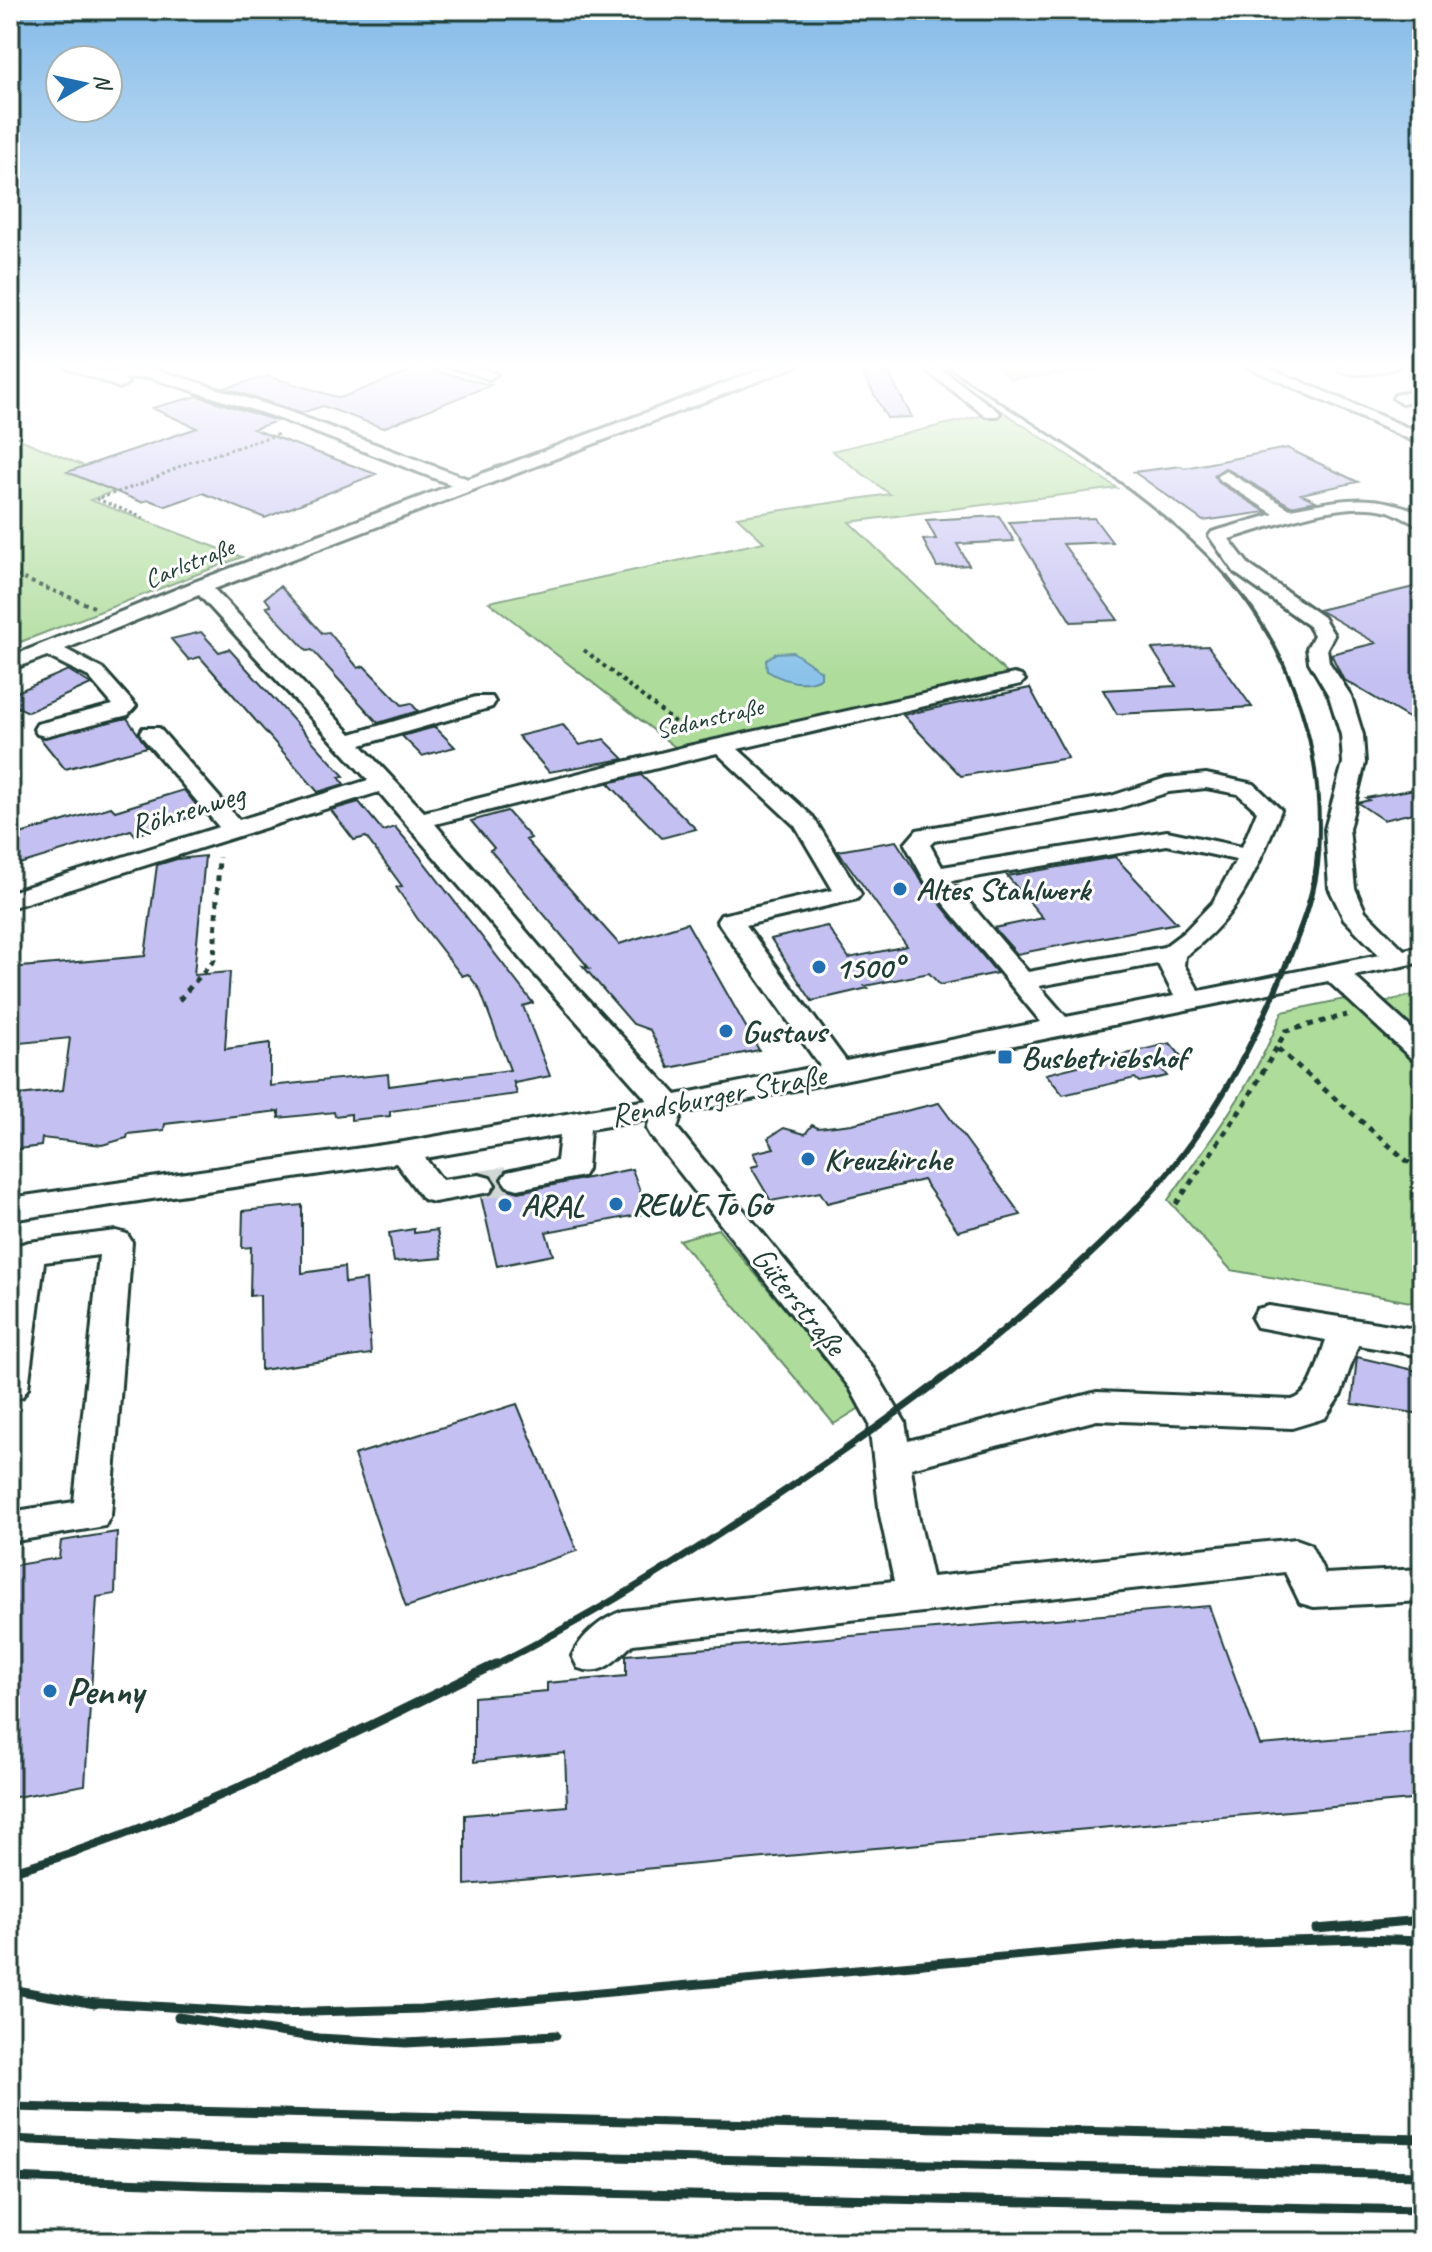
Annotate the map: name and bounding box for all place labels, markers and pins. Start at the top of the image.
place label: Altes Stahlwerk [916,869,1093,910]
marker: Altes Stahlwerk [891,880,909,898]
place label: 1500° [835,947,908,988]
marker: 1500° [810,958,828,976]
place label: Gustavs [742,1011,829,1052]
marker: Gustavs [717,1022,735,1040]
place label: Busbetriebshof [1021,1037,1194,1078]
marker: Busbetriebshof [996,1048,1014,1066]
place label: Kreuzkirche [824,1139,954,1180]
marker: Kreuzkirche [799,1150,817,1168]
place label: REWE To Go [632,1184,775,1225]
place label: ARAL [521,1185,585,1226]
marker: REWE To Go [607,1195,625,1213]
marker: ARAL [496,1196,514,1214]
place label: Penny [66,1668,148,1715]
marker: Penny [41,1682,59,1700]

